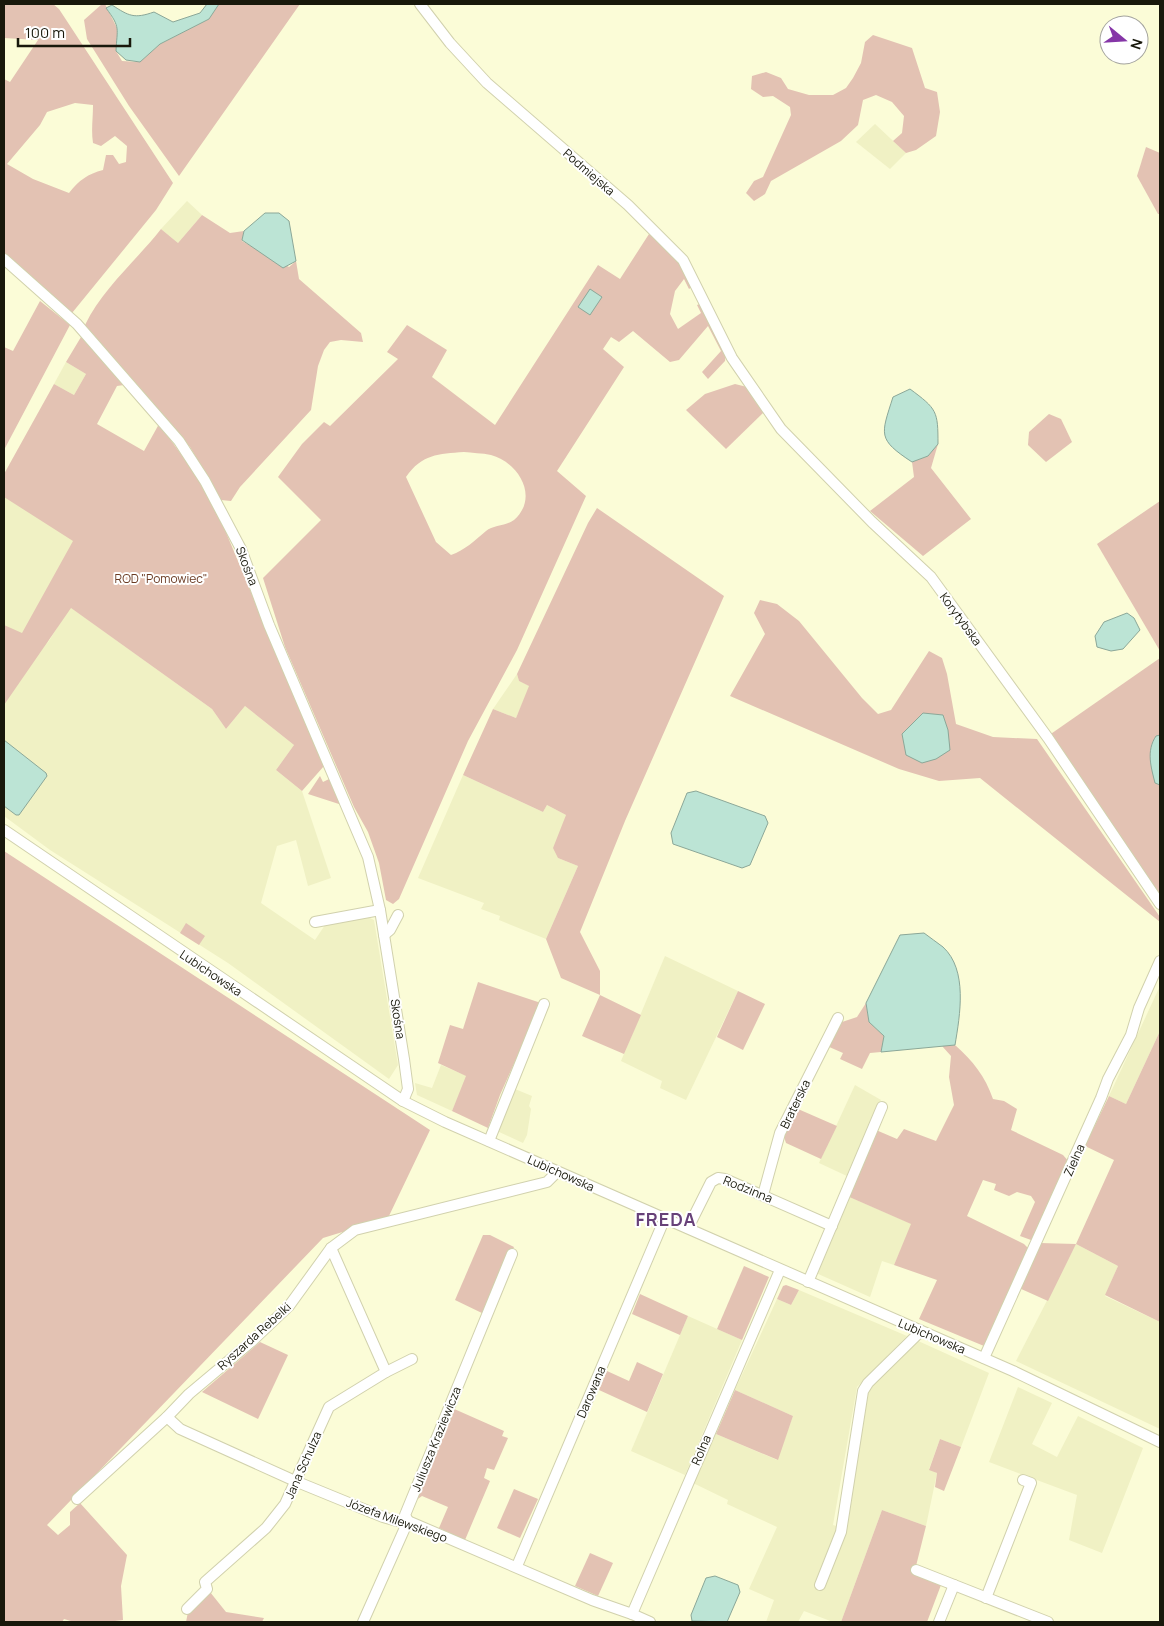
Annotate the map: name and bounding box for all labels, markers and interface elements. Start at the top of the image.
scale bar [18,15,130,47]
north arrow [1099,15,1149,65]
text: 100 m [25,22,65,43]
text: N [1126,36,1147,52]
street label: Podmiejska [560,145,618,199]
street label: Skośna [232,544,262,588]
park label: ROD "Pomowiec" [115,570,207,587]
street label: Korytybska [936,589,986,649]
street label: Lubichowska [177,946,245,1000]
street label: Skośna [386,998,410,1040]
street label: Braterska [776,1077,814,1131]
street label: Zielna [1059,1141,1089,1179]
street label: Lubichowska [525,1151,597,1195]
street label: Rodzinna [721,1171,775,1207]
district label: FREDA [635,1207,697,1231]
street label: Ryszarda Rebelki [214,1298,294,1374]
street label: Lubichowska [896,1314,968,1358]
street label: Darowana [572,1363,610,1421]
street label: Juliusza Kraziewicza [407,1384,465,1494]
street label: Jana Schulza [281,1429,325,1501]
street label: Rolna [687,1432,715,1468]
street label: Józefa Milewskiego [344,1494,450,1546]

